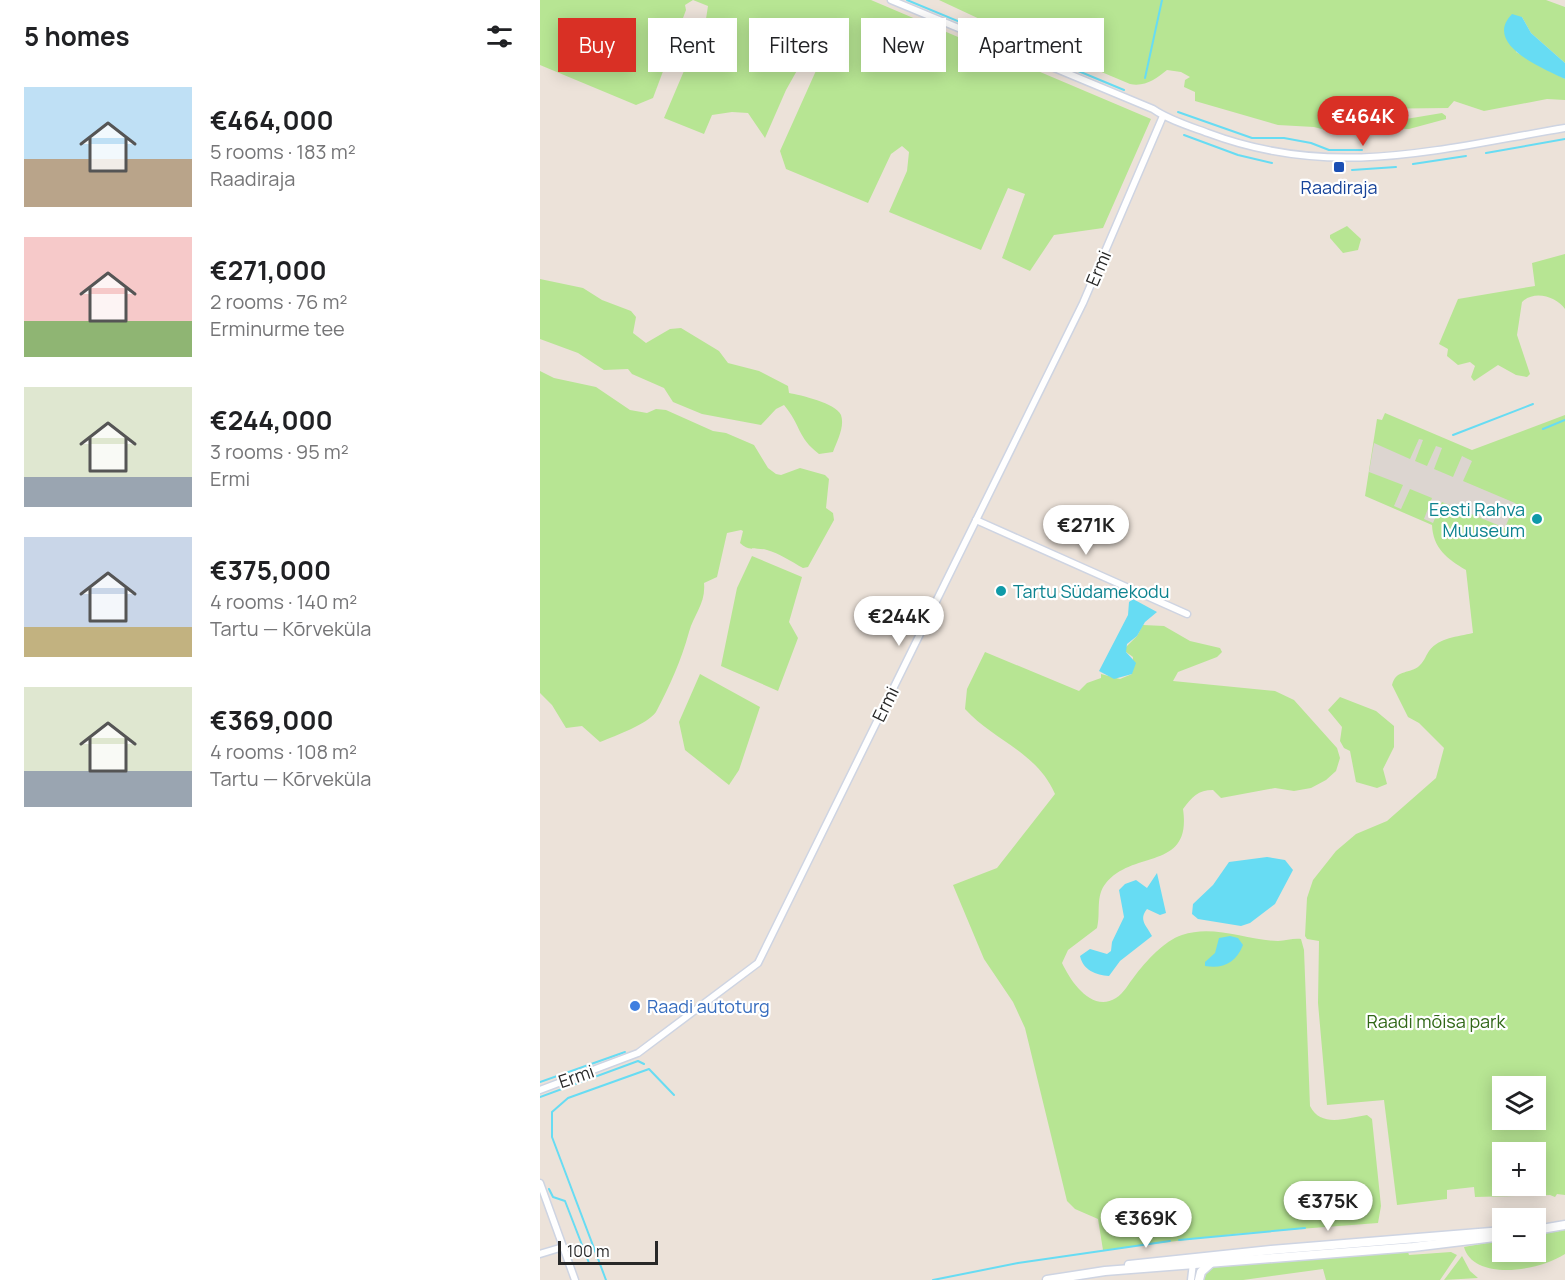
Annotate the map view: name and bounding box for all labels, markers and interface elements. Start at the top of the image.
text: 5 homes [24,18,130,54]
chip: Buy [558,18,636,72]
chip: Rent [648,18,737,72]
chip: Filters [749,18,849,72]
chip: New [861,18,946,72]
chip: Apartment [958,18,1104,72]
icon: filters [483,20,516,53]
pin: €464K [1321,96,1405,147]
text: €464,000 [210,102,334,138]
text: €464K [1332,102,1394,129]
icon: home [72,111,144,183]
text: 5 rooms · 183 m² [210,138,356,165]
marker: Raadiraja [1332,160,1346,174]
text: Raadiraja [210,165,295,192]
place label: Raadiraja [1301,175,1377,199]
street label: Ermi [1080,247,1116,289]
text: €271,000 [210,252,327,288]
icon: home [72,261,144,333]
text: 2 rooms · 76 m² [210,288,347,315]
text: Erminurme tee [210,315,345,342]
text: €244,000 [210,402,333,438]
icon: home [72,411,144,483]
text: 3 rooms · 95 m² [210,438,349,465]
text: Ermi [210,465,250,492]
place label: Eesti Rahva Muuseum [1429,497,1525,542]
pin: €271K [1044,505,1128,556]
text: €271K [1057,511,1115,538]
marker: Eesti Rahva Muuseum [1530,512,1544,526]
text: €375,000 [210,552,331,588]
icon: home [72,561,144,633]
place label: Tartu Südamekodu [1013,579,1169,603]
marker: Tartu Südamekodu [994,584,1008,598]
text: 4 rooms · 140 m² [210,588,357,615]
pin: €244K [857,596,941,647]
text: €244K [868,602,930,629]
text: Tartu — Kõrveküla [210,615,371,642]
street label: Ermi [866,682,904,726]
text: €369,000 [210,702,334,738]
icon: home [72,711,144,783]
text: 4 rooms · 108 m² [210,738,357,765]
text: Tartu — Kõrveküla [210,765,371,792]
place label: Raadi autoturg [647,994,770,1018]
marker: Raadi autoturg [628,999,642,1013]
park label: Raadi mõisa park [1367,1009,1507,1033]
street label: Ermi [555,1059,597,1093]
map controls [1492,1076,1546,1262]
button: layers [1492,1076,1546,1130]
button: + [1492,1142,1546,1196]
pin: €375K [1286,1181,1370,1232]
text: €375K [1298,1187,1358,1214]
pin: €369K [1104,1198,1188,1249]
text: €369K [1115,1204,1177,1231]
button: − [1492,1208,1546,1262]
scale bar [558,1238,658,1266]
text: 100 m [567,1240,610,1262]

